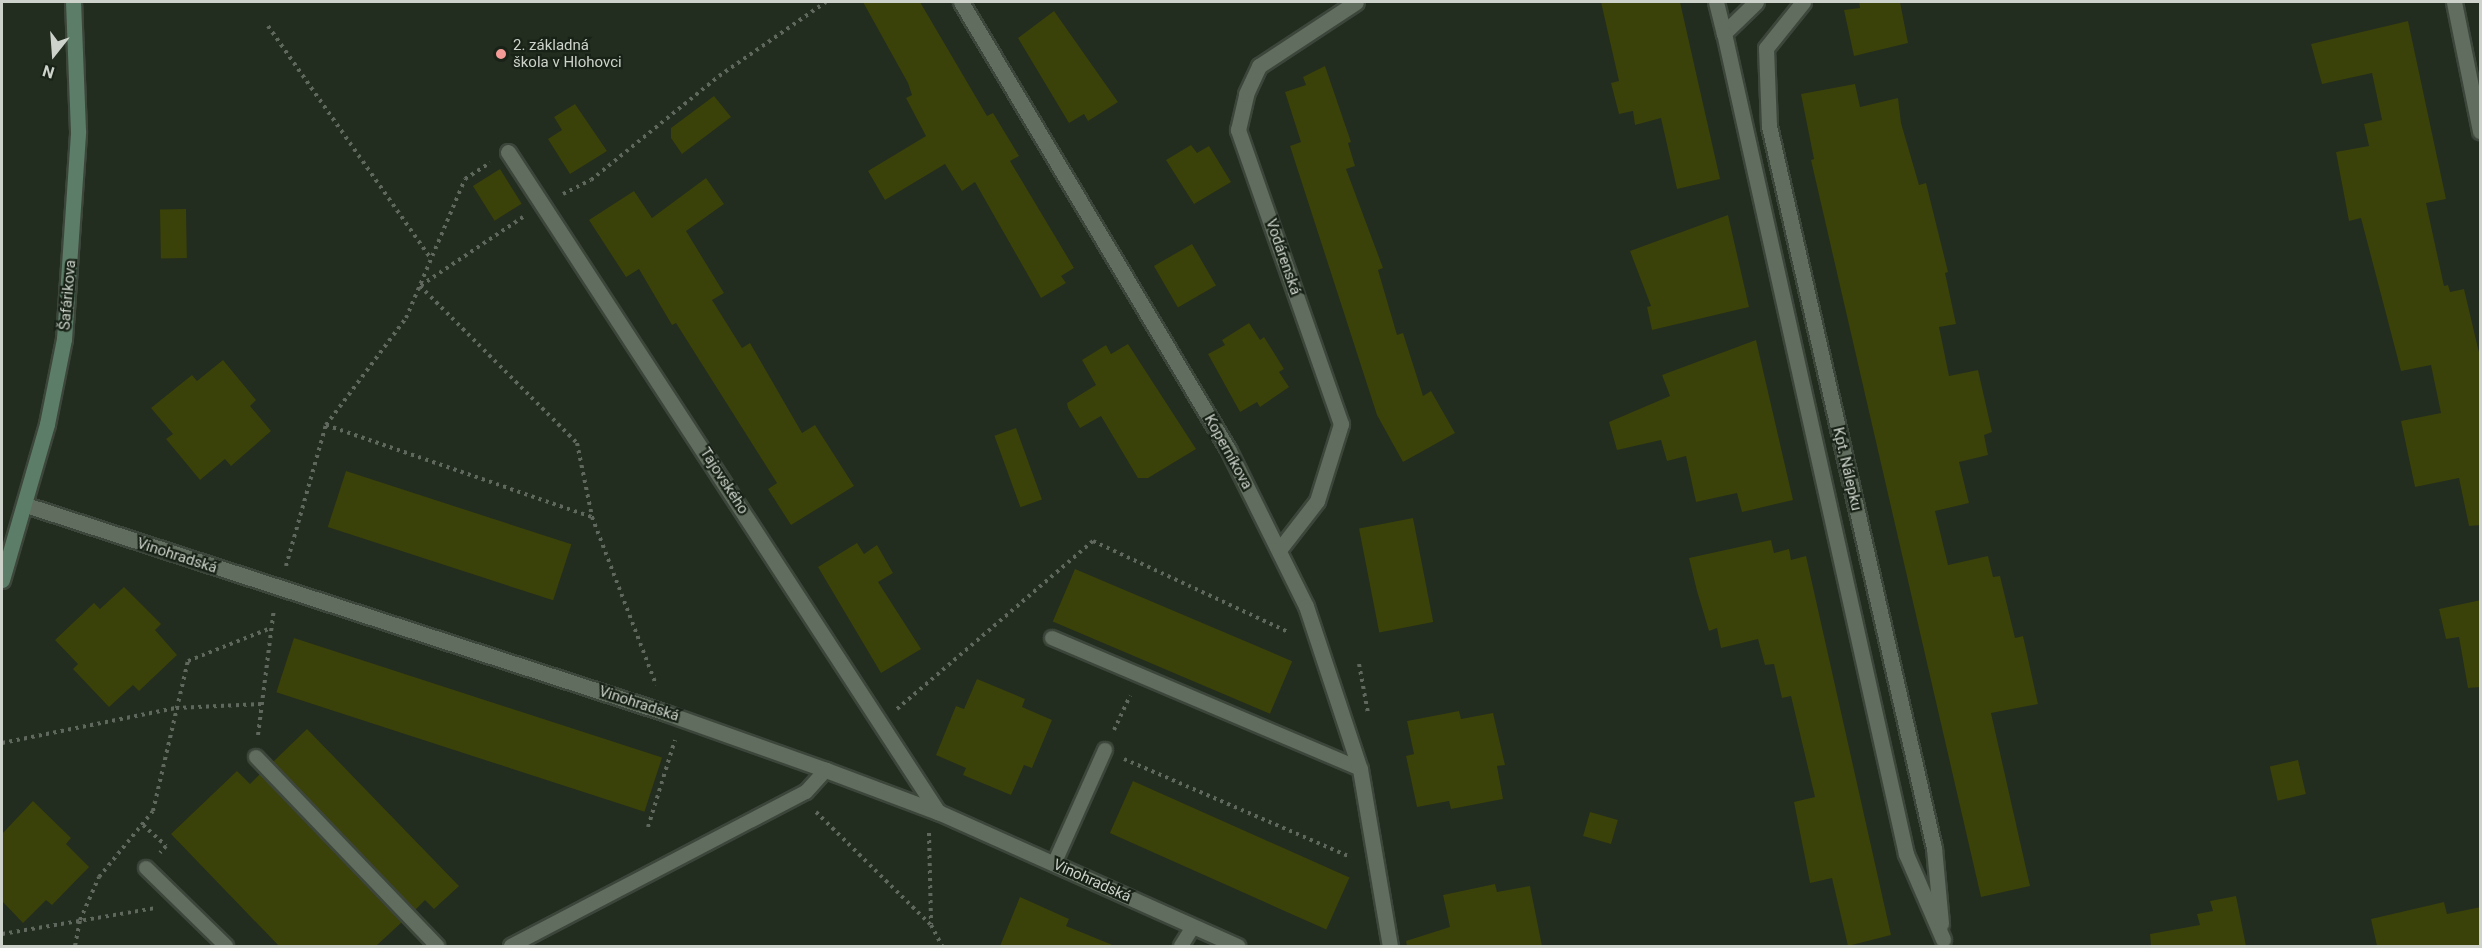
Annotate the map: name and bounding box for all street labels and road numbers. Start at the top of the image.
street label: Vodárenská [1262,217,1304,297]
street label: Šafárikova [56,259,80,331]
street label: Koperníkova [1200,412,1256,492]
street label: Kpt. Nálepku [1829,426,1865,512]
street label: Tajovského [696,444,752,518]
street label: Vinohradská [135,535,219,577]
street label: Vinohradská [597,683,681,725]
street label: Vinohradská [1050,856,1134,906]

